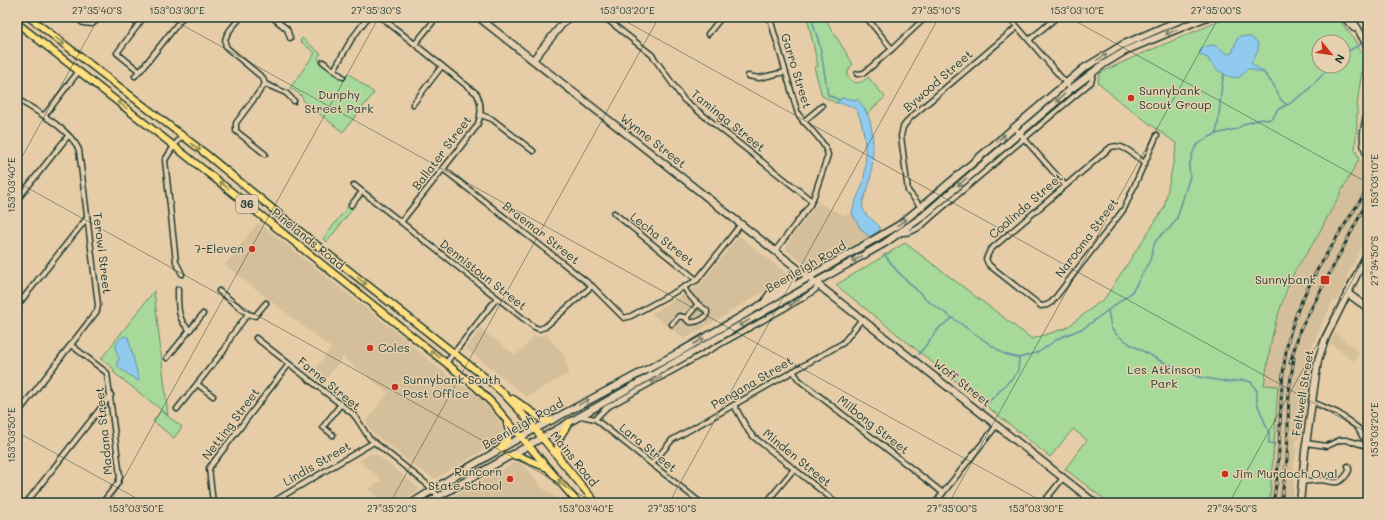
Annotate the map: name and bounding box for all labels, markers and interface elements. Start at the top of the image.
text: 27°35'40"S [72,3,122,17]
text: 153°03'30"E [149,3,205,17]
text: 27°35'30"S [351,3,401,17]
text: 153°03'20"E [599,3,655,17]
text: 27°35'10"S [912,3,961,17]
text: 153°03'10"E [1050,3,1104,17]
text: 27°35'00"S [1191,3,1242,17]
one-way arrow [1166,29,1178,36]
street label: Garro Street [778,31,816,110]
north arrow [1311,34,1351,74]
one-way arrow [55,37,66,45]
street label: Bywood Street [899,46,975,115]
one-way arrow [1096,52,1108,60]
text: N [1332,52,1349,66]
place label: Sunnybank Scout Group [1139,82,1212,112]
park label: Dunphy Street Park [304,86,374,116]
street label: Taminga Street [688,86,769,155]
one-way arrow [1055,93,1066,102]
marker: Sunnybank Scout Group [1126,93,1136,103]
one-way arrow [117,100,128,109]
street label: Wynne Street [617,109,690,171]
street label: Ballater Street [408,112,474,193]
one-way arrow [996,134,1007,143]
one-way arrow [190,143,201,151]
text: 153°03'10"E [1367,154,1381,208]
text: 153°03'40"E [4,157,18,213]
street label: Coolinda Street [985,169,1066,242]
one-way arrow [956,178,967,187]
one-way arrow [219,181,229,190]
street label: Narooma Street [1051,194,1121,280]
road number: 36 [236,195,258,213]
street label: Braemar Street [500,197,583,267]
street label: Pinelands Road [269,204,349,273]
street label: Lecha Street [627,208,698,268]
street label: Terowi Street [90,211,116,295]
one-way arrow [896,218,907,227]
street label: Dennistoun Street [437,235,530,313]
street label: Beenleigh Road [762,236,849,296]
text: 27°34'50"S [1367,236,1381,286]
place label: 7-Eleven [195,240,244,256]
marker: 7-Eleven [247,244,257,254]
one-way arrow [851,256,863,263]
place label: Sunnybank [1255,271,1316,287]
marker: Sunnybank [1319,274,1331,286]
one-way arrow [357,277,368,286]
one-way arrow [788,300,800,307]
one-way arrow [738,319,750,327]
one-way arrow [693,337,705,345]
place label: Coles [378,339,410,355]
marker: Coles [365,343,375,353]
street label: Feltwell Street [1287,349,1317,437]
one-way arrow [430,350,441,358]
street label: Pengana Street [708,352,795,412]
street label: Farne Street [295,353,364,413]
street label: Woff Street [930,355,995,410]
park label: Les Atkinson Park [1127,361,1201,391]
place label: Sunnybank South Post Office [403,371,501,401]
one-way arrow [650,377,662,385]
marker: Sunnybank South Post Office [390,382,400,392]
street label: Netting Street [198,384,263,463]
street label: Madana Street [90,386,116,476]
street label: Milbong Street [835,391,913,457]
street label: Beenleigh Road [479,394,566,452]
one-way arrow [578,398,590,406]
text: 153°03'20"E [1367,402,1381,458]
text: 153°03'50"E [4,407,18,463]
street label: Lara Street [617,419,681,475]
street label: Minden Street [760,425,835,490]
street label: Mains Road [547,427,602,490]
street label: Lindis Street [280,437,353,489]
place label: Runcorn State School [428,463,502,493]
place label: Jim Murdoch Oval [1233,465,1338,481]
marker: Jim Murdoch Oval [1220,469,1230,479]
marker: Runcorn State School [505,474,515,484]
one-way arrow [557,478,566,489]
text: 153°03'50"E [108,501,164,515]
text: 27°35'20"S [367,501,417,515]
text: 153°03'40"E [558,501,614,515]
text: 27°35'10"S [648,501,697,515]
text: 27°35'00"S [927,501,978,515]
text: 153°03'30"E [1008,501,1064,515]
text: 27°34'50"S [1207,501,1257,515]

